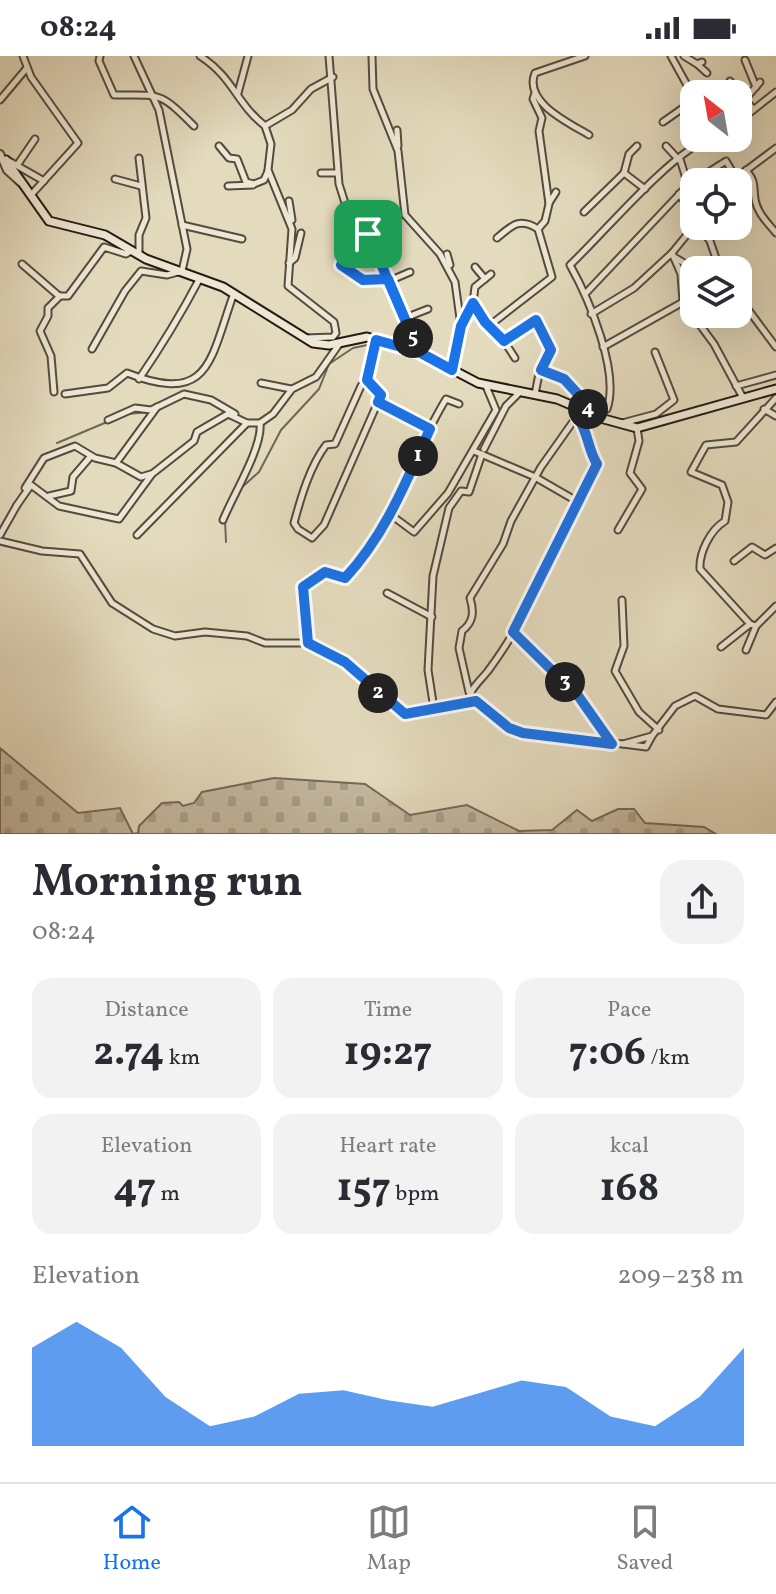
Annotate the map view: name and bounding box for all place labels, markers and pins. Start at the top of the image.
pin [334,200,402,268]
pin: 5 [393,318,433,358]
pin: 4 [568,389,608,429]
pin: 1 [398,436,438,476]
pin: 3 [545,662,585,702]
pin: 2 [358,673,398,713]

